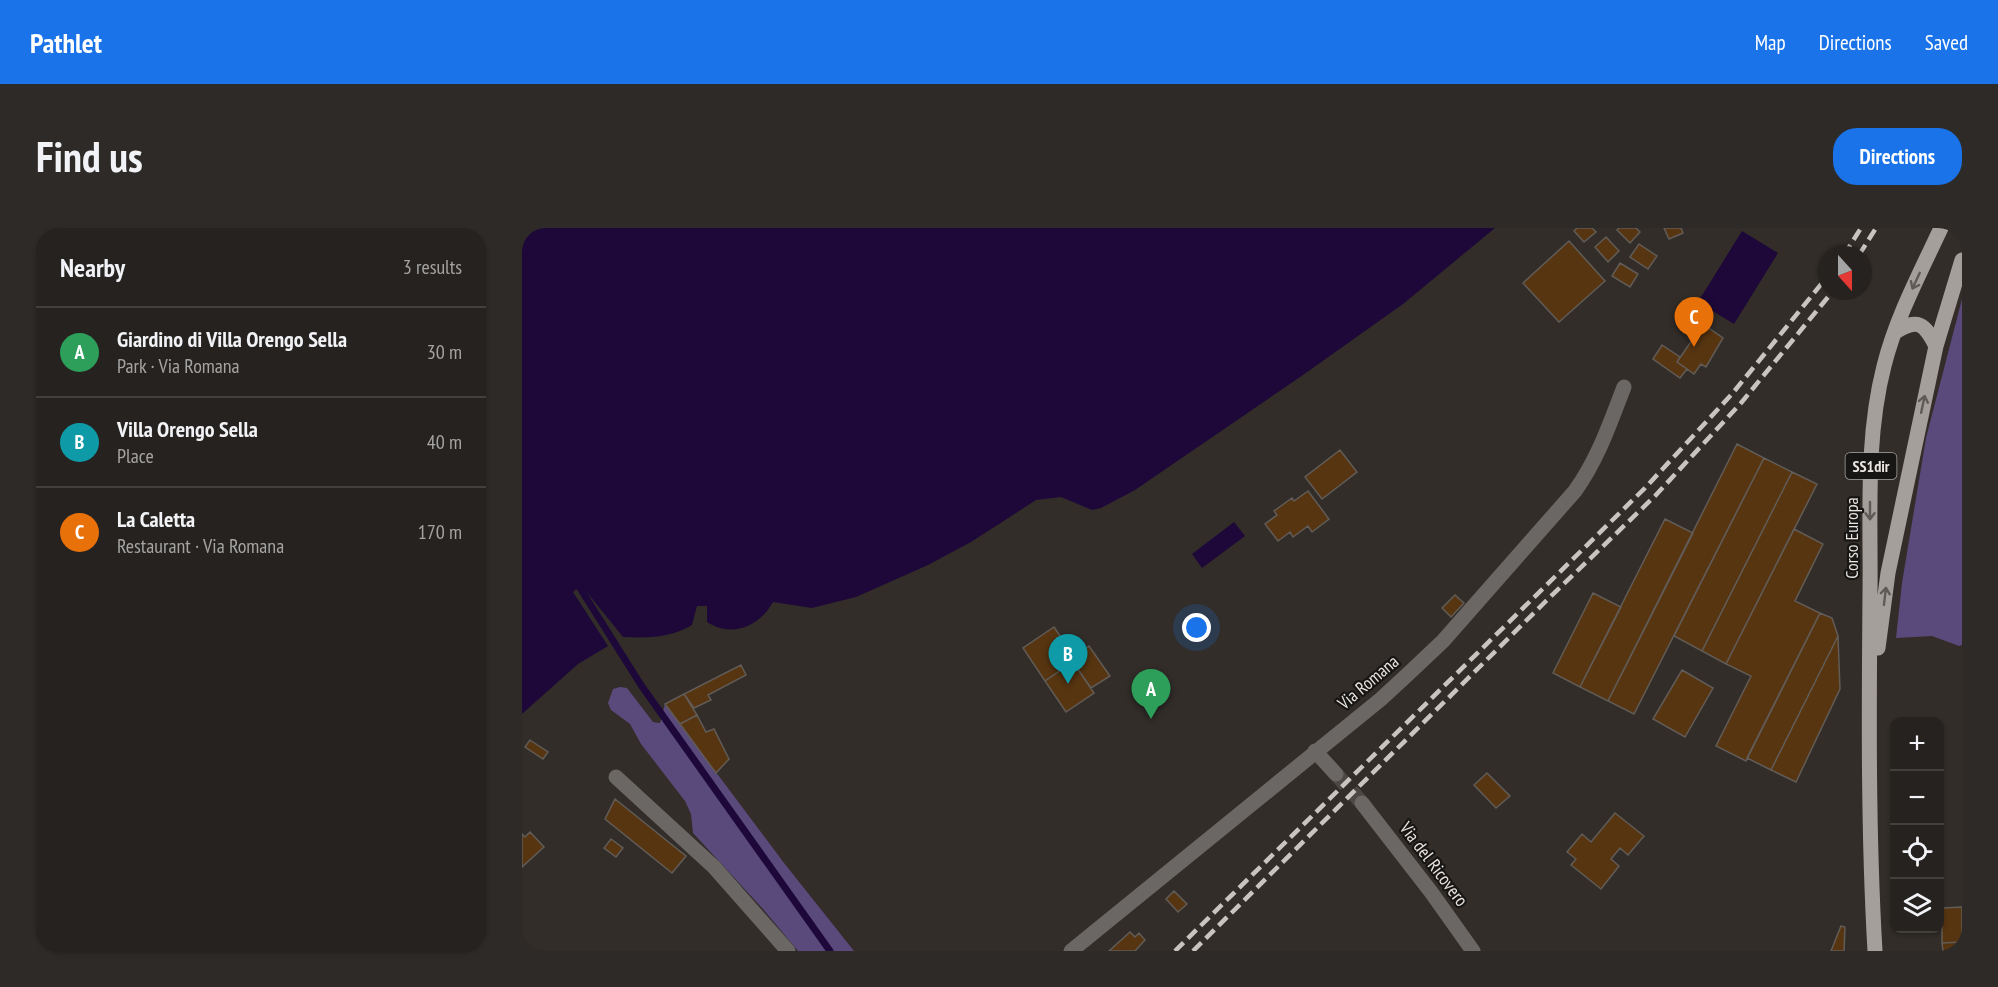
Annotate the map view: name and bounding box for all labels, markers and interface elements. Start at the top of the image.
text: Pathlet [30,24,102,61]
text: Map [1755,29,1786,56]
text: Directions [1819,29,1892,56]
text: Saved [1925,29,1968,56]
button: Directions [1833,128,1962,185]
text: Find us [36,129,143,184]
north arrow [1818,246,1872,300]
text: Nearby [60,251,125,284]
text: 3 results [403,254,462,280]
one-way arrow [1909,271,1921,289]
pin: C [1674,298,1714,347]
text: Giardino di Villa Orengo Sella [117,325,347,353]
text: A [74,339,85,365]
text: 30 m [427,339,462,365]
text: Park · Via Romana [117,353,240,379]
one-way arrow [1918,395,1929,415]
text: Villa Orengo Sella [117,415,258,443]
text: B [75,429,84,455]
text: 40 m [427,429,462,455]
text: Place [117,443,154,469]
road number: SS1dir [1846,453,1896,479]
street label: Corso Europa [1840,497,1863,579]
one-way arrow [1864,500,1876,520]
text: La Caletta [117,505,195,533]
text: C [75,519,84,545]
text: 170 m [418,519,462,545]
text: Restaurant · Via Romana [117,533,284,559]
one-way arrow [1880,586,1891,606]
your location [1182,613,1211,642]
pin: B [1048,634,1088,684]
street label: Via Romana [1332,650,1403,715]
pin: A [1132,670,1170,719]
map controls [1890,717,1944,933]
button: + [1890,717,1944,771]
button: − [1890,771,1944,825]
street label: Via del Ricovero [1394,816,1473,911]
button: locate [1890,825,1944,879]
button: layers [1890,879,1944,933]

